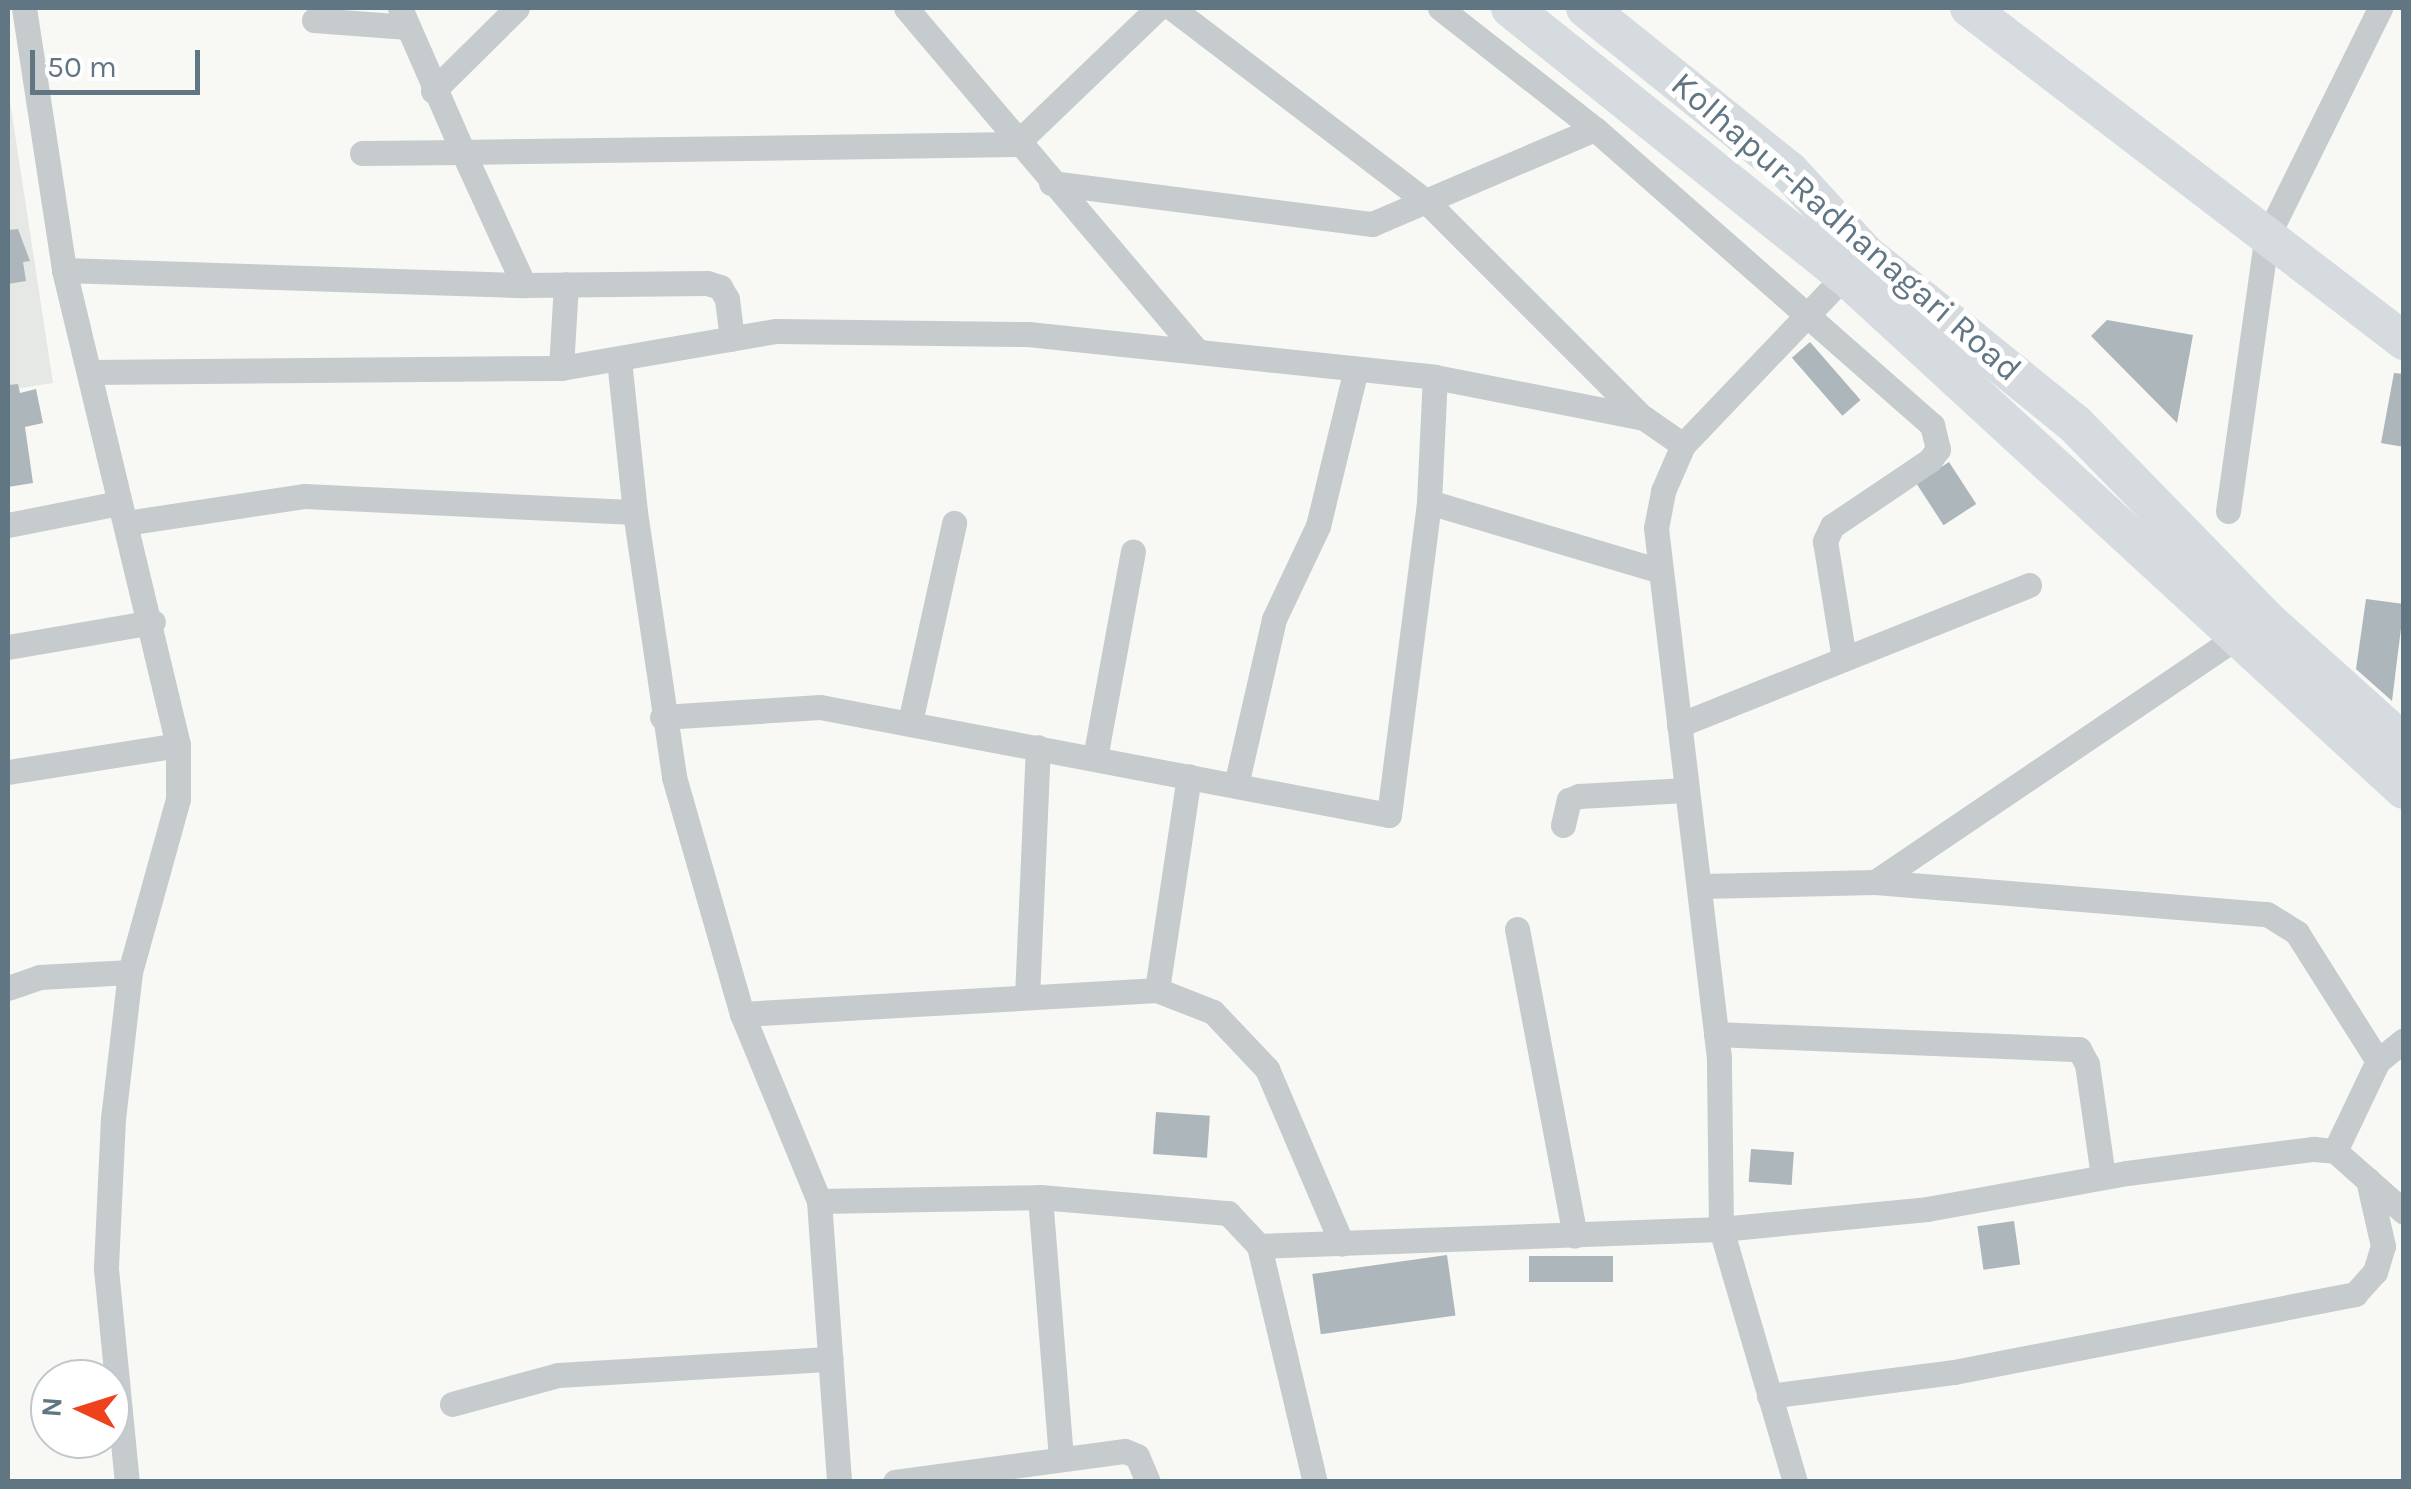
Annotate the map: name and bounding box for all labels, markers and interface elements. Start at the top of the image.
scale bar [35,30,205,92]
text: 50 m [47,49,117,85]
street label: Kolhapur-Radhanagari Road [1662,63,2030,391]
north arrow [30,1359,130,1459]
text: N [34,1396,69,1418]

